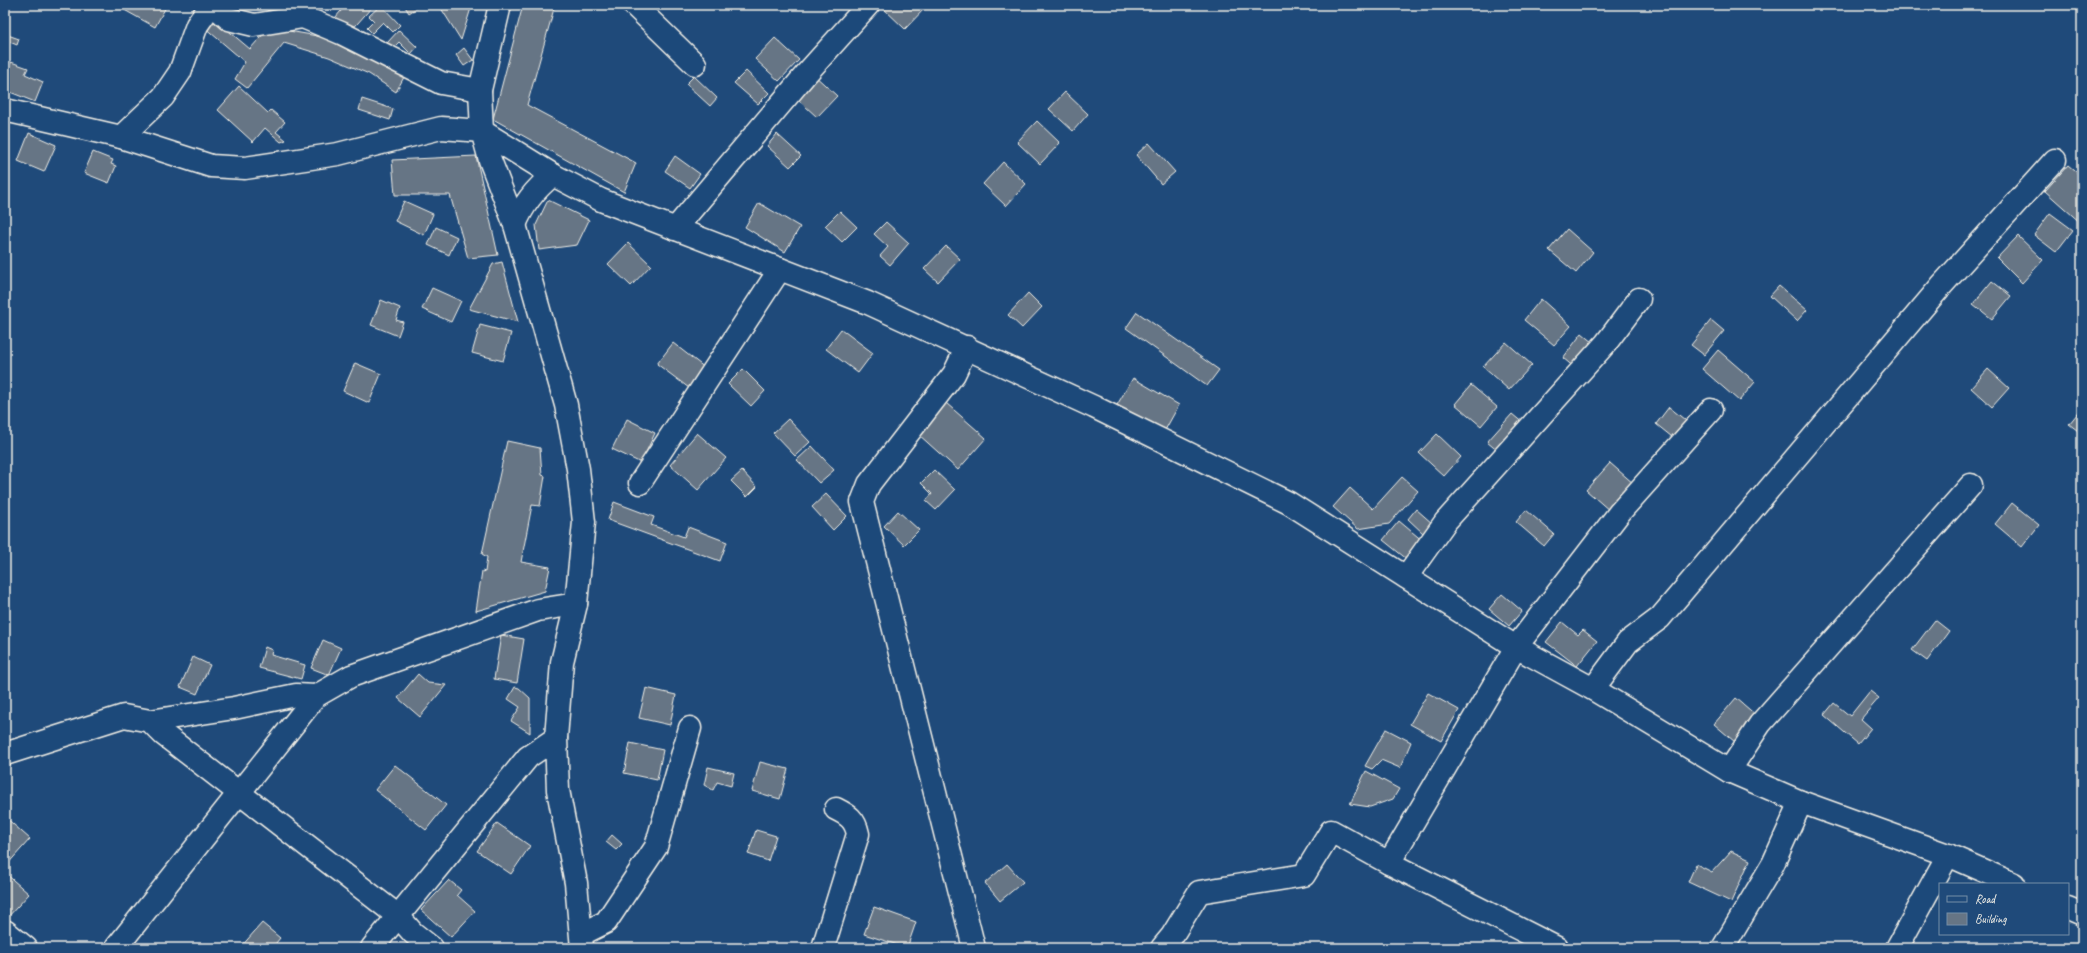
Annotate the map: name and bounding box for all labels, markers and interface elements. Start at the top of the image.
legend [1939,883,2069,935]
text: Road [1975,891,1997,907]
text: Building [1975,911,2007,927]

